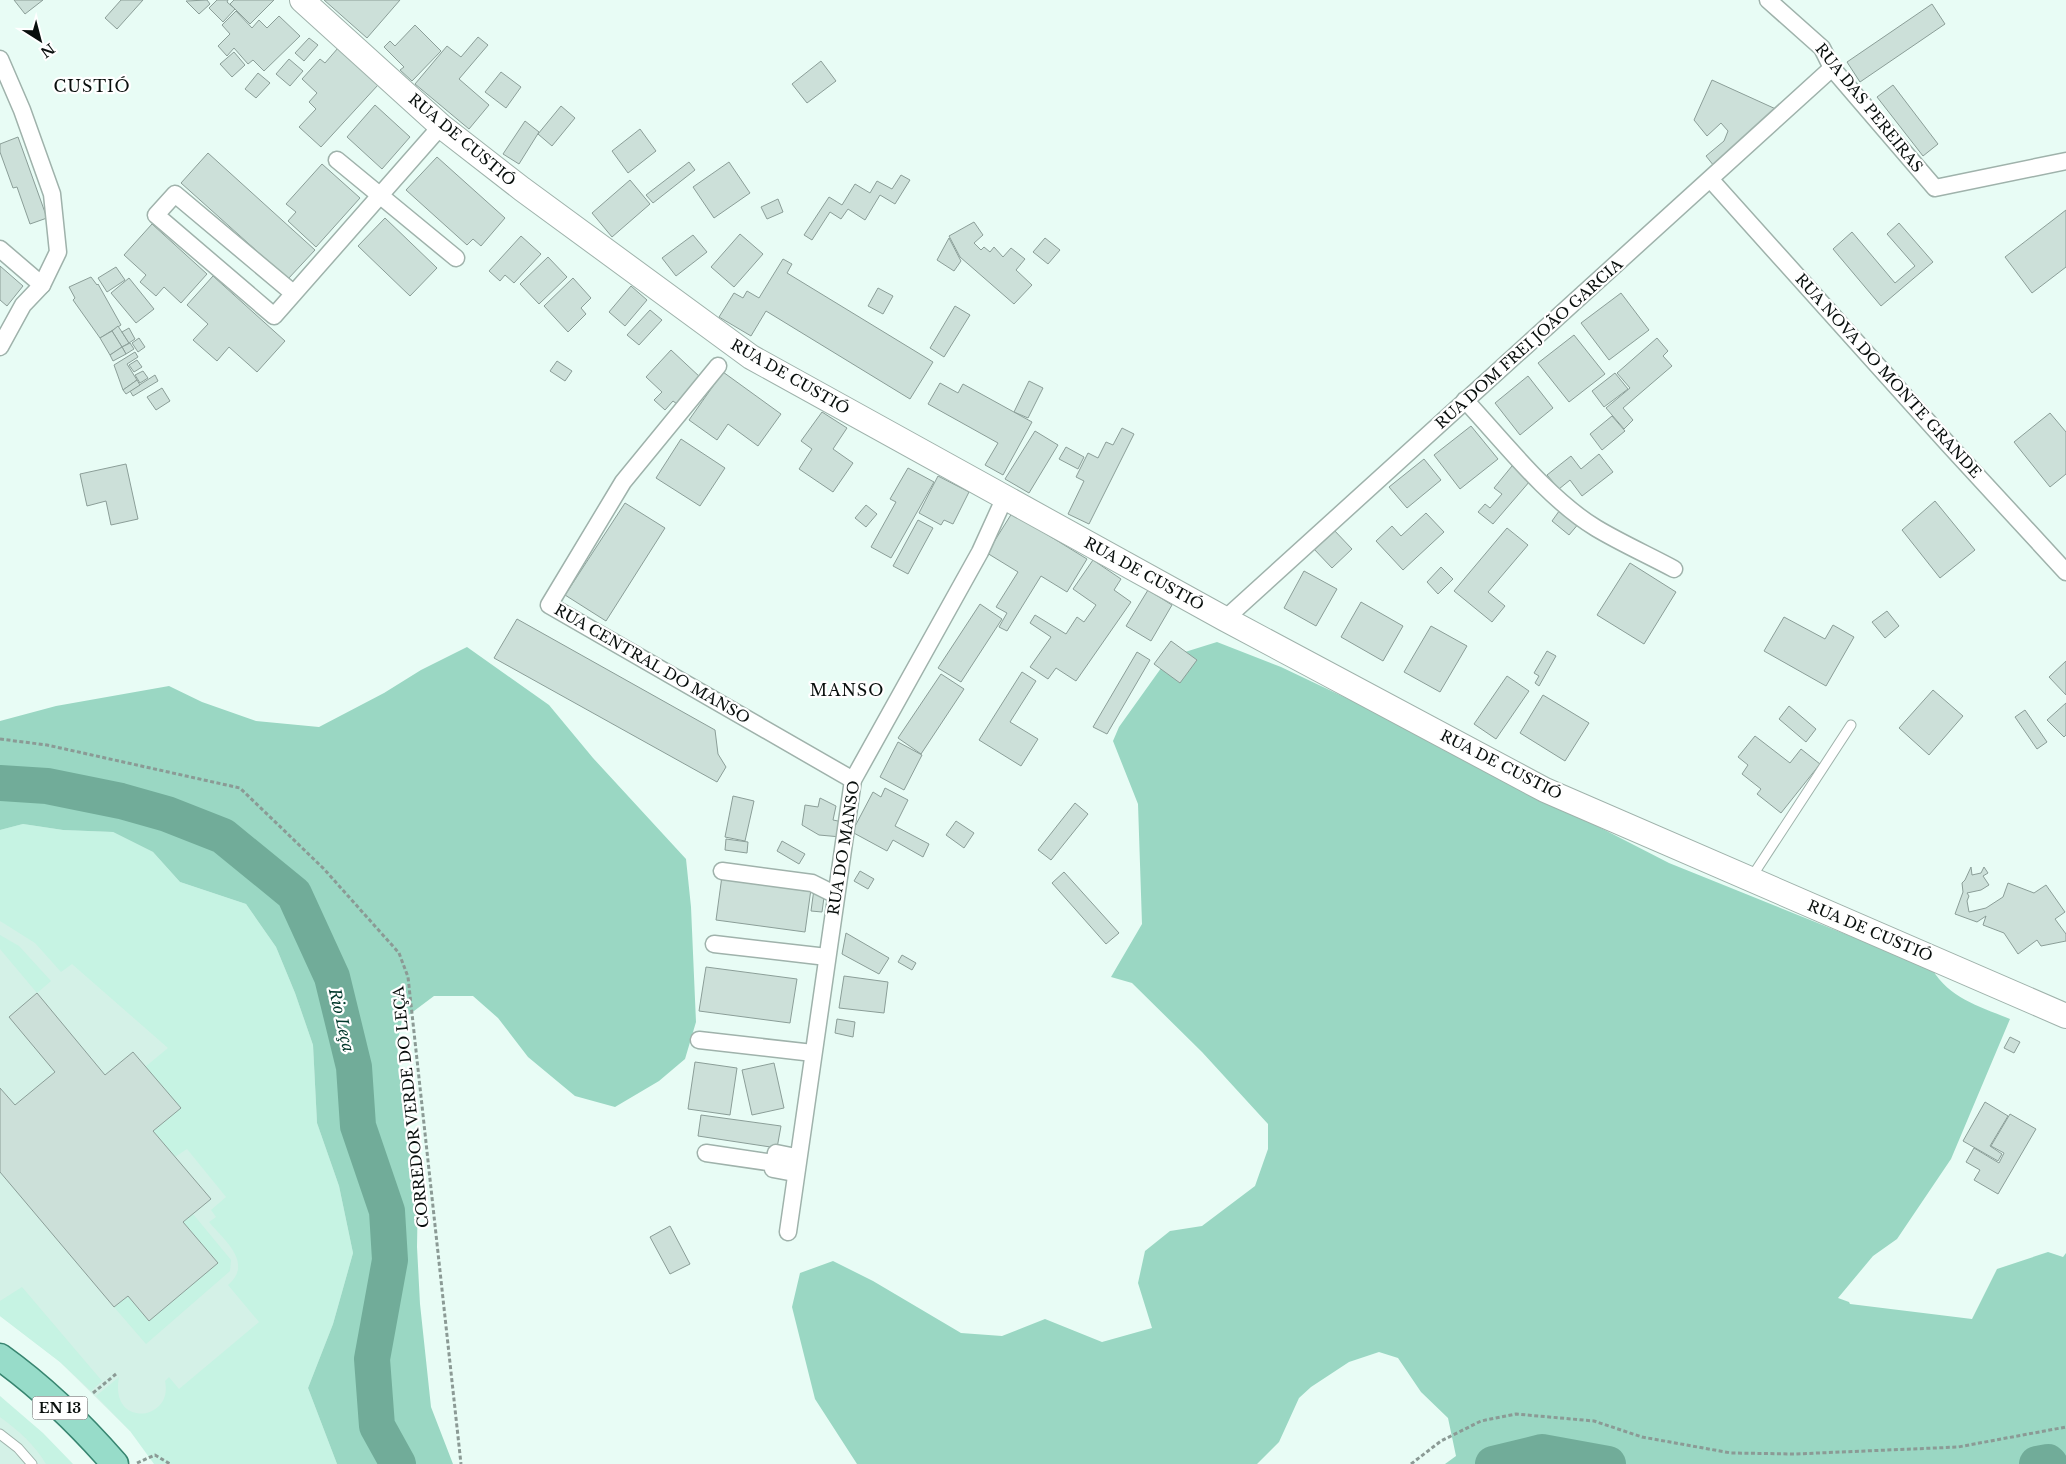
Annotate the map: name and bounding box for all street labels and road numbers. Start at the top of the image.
street label: RUA DAS PEREIRAS [1811,39,1927,176]
street label: RUA DE CUSTIÓ [405,89,520,190]
street label: RUA DOM FREI JOÃO GARCIA [1431,254,1626,433]
street label: RUA NOVA DO MONTE GRANDE [1791,269,1985,482]
street label: RUA DE CUSTIÓ [727,335,853,418]
street label: RUA DE CUSTIÓ [1081,533,1207,614]
street label: RUA CENTRAL DO MANSO [551,600,753,727]
street label: RUA DE CUSTIÓ [1437,726,1565,803]
street label: RUA DO MANSO [823,779,864,917]
street label: RUA DE CUSTIÓ [1805,896,1936,965]
street label: CORREDOR VERDE DO LEÇA [388,985,433,1229]
road number: EN 13 [32,1396,88,1420]

